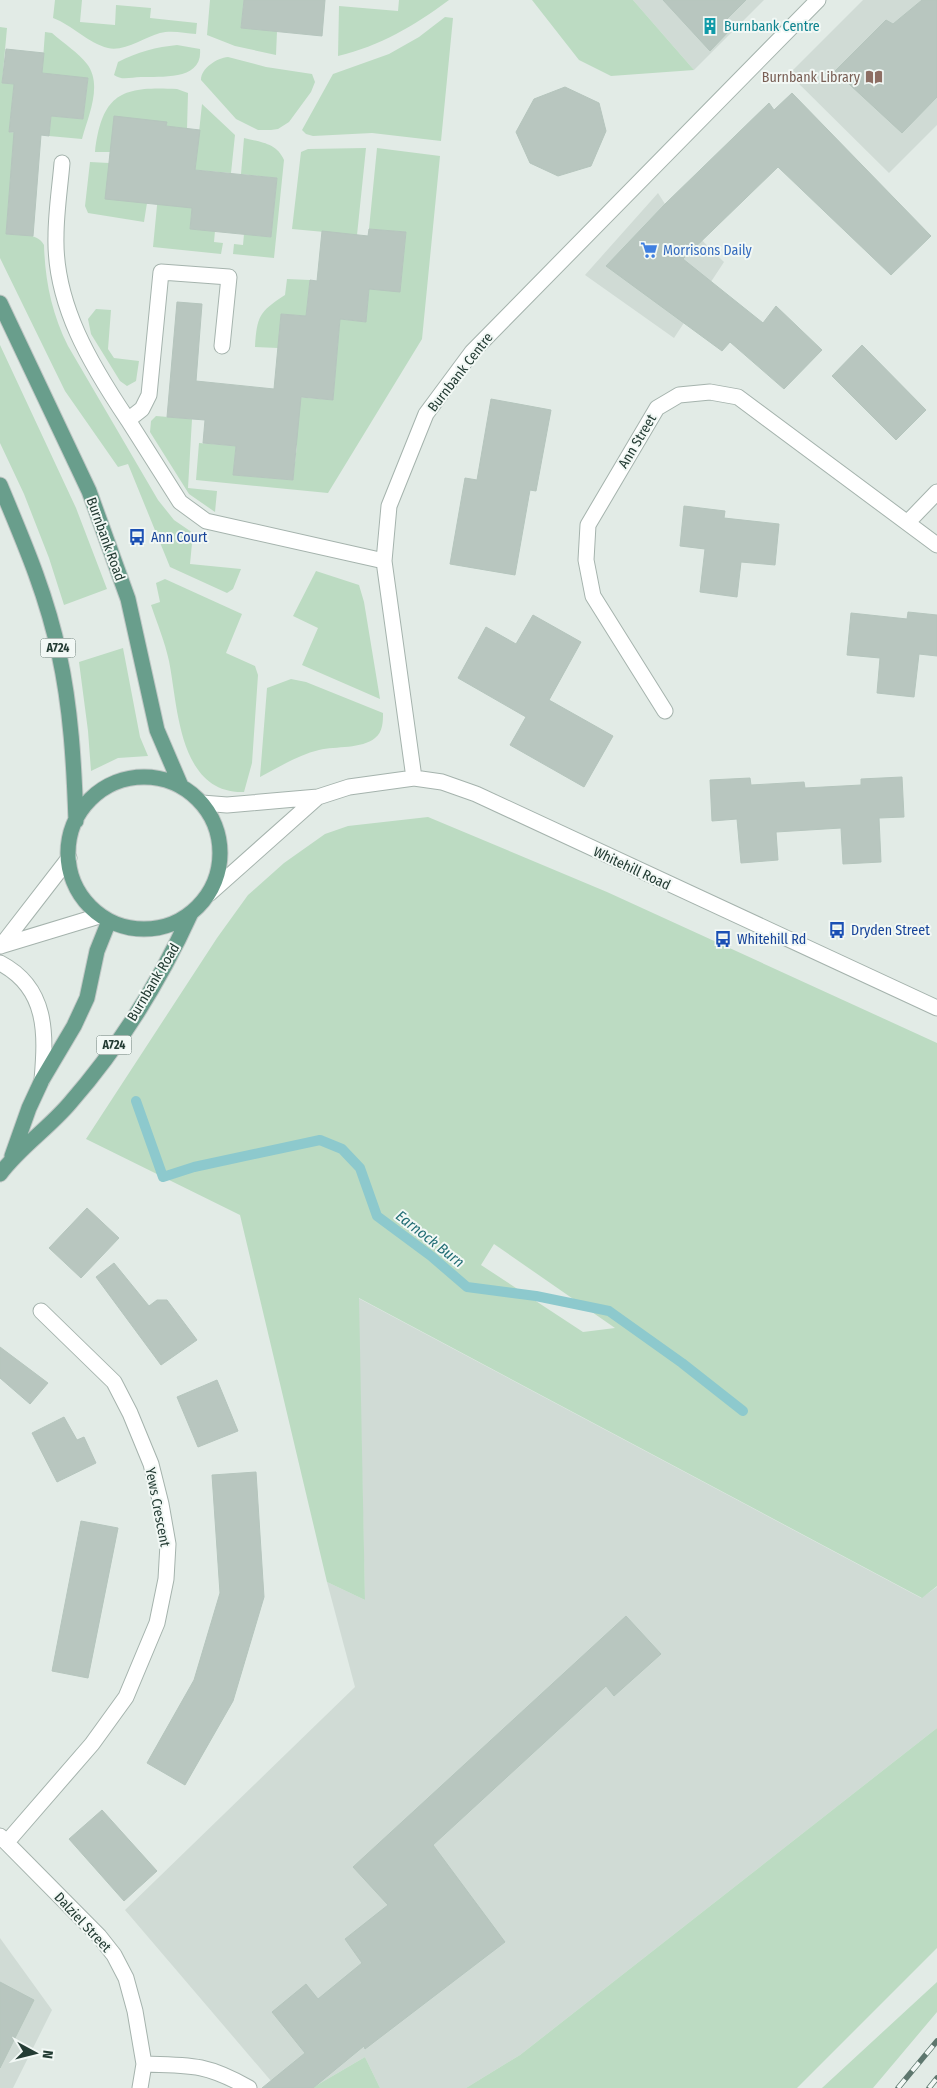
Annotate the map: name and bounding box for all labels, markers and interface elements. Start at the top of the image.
building icon: Burnbank Centre [700,16,720,36]
place label: Burnbank Centre [724,18,820,35]
library icon: Burnbank Library [864,67,884,87]
place label: Burnbank Library [762,69,861,86]
supermarket icon: Morrisons Daily [639,240,659,260]
place label: Morrisons Daily [663,242,753,259]
street label: Burnbank Centre [424,329,497,415]
street label: Ann Street [615,411,660,471]
street label: Burnbank Road [83,495,129,583]
bus stop icon: Ann Court [127,527,147,547]
place label: Ann Court [151,529,208,546]
road number: A724 [40,638,76,658]
street label: Whitehill Road [590,843,673,894]
bus stop icon: Dryden Street [827,920,847,940]
place label: Dryden Street [851,922,930,939]
bus stop icon: Whitehill Rd [713,929,733,949]
place label: Whitehill Rd [737,931,806,948]
street label: Burnbank Road [124,940,183,1024]
road number: A724 [96,1036,132,1054]
water label: Earnock Burn [392,1207,468,1271]
street label: Yews Crescent [141,1466,174,1549]
street label: Dalziel Street [51,1889,115,1956]
north arrow [10,2028,60,2078]
text: N [38,2049,56,2060]

